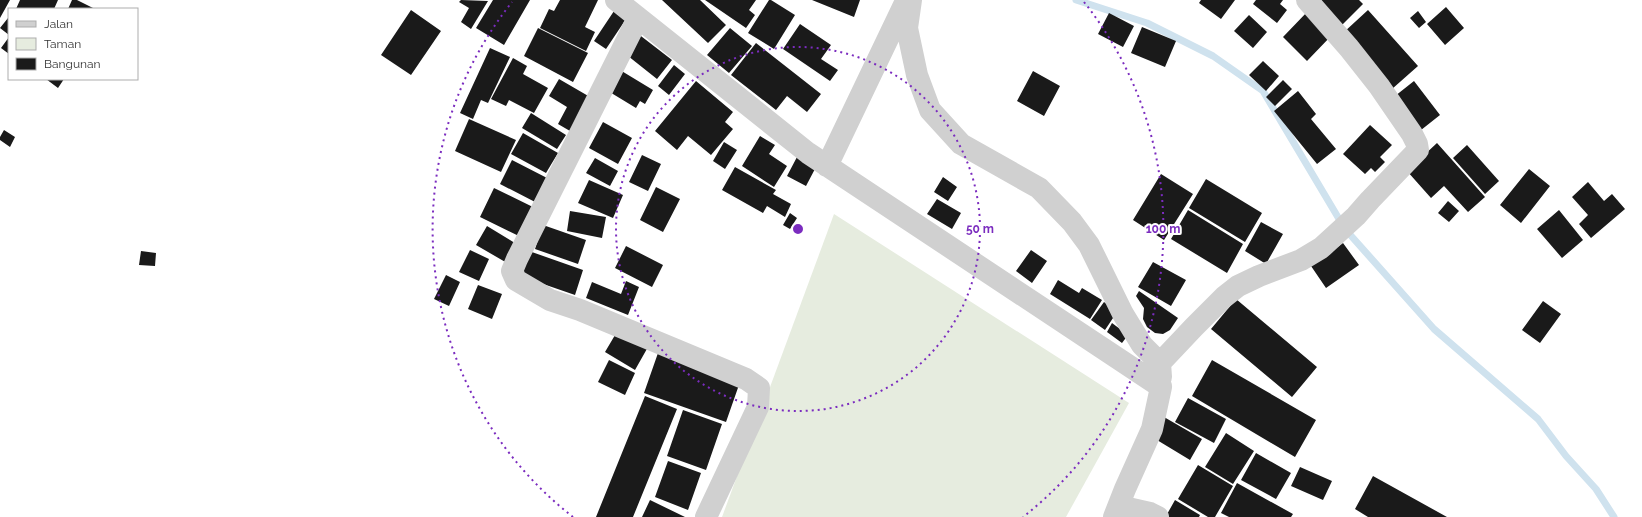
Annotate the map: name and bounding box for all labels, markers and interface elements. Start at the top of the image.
legend [8,8,138,80]
text: Jalan [44,17,73,31]
text: Taman [44,37,81,51]
text: Bangunan [44,57,101,71]
centre of rings [791,222,805,236]
text: 50 m [966,222,994,236]
text: 100 m [1146,222,1180,236]

